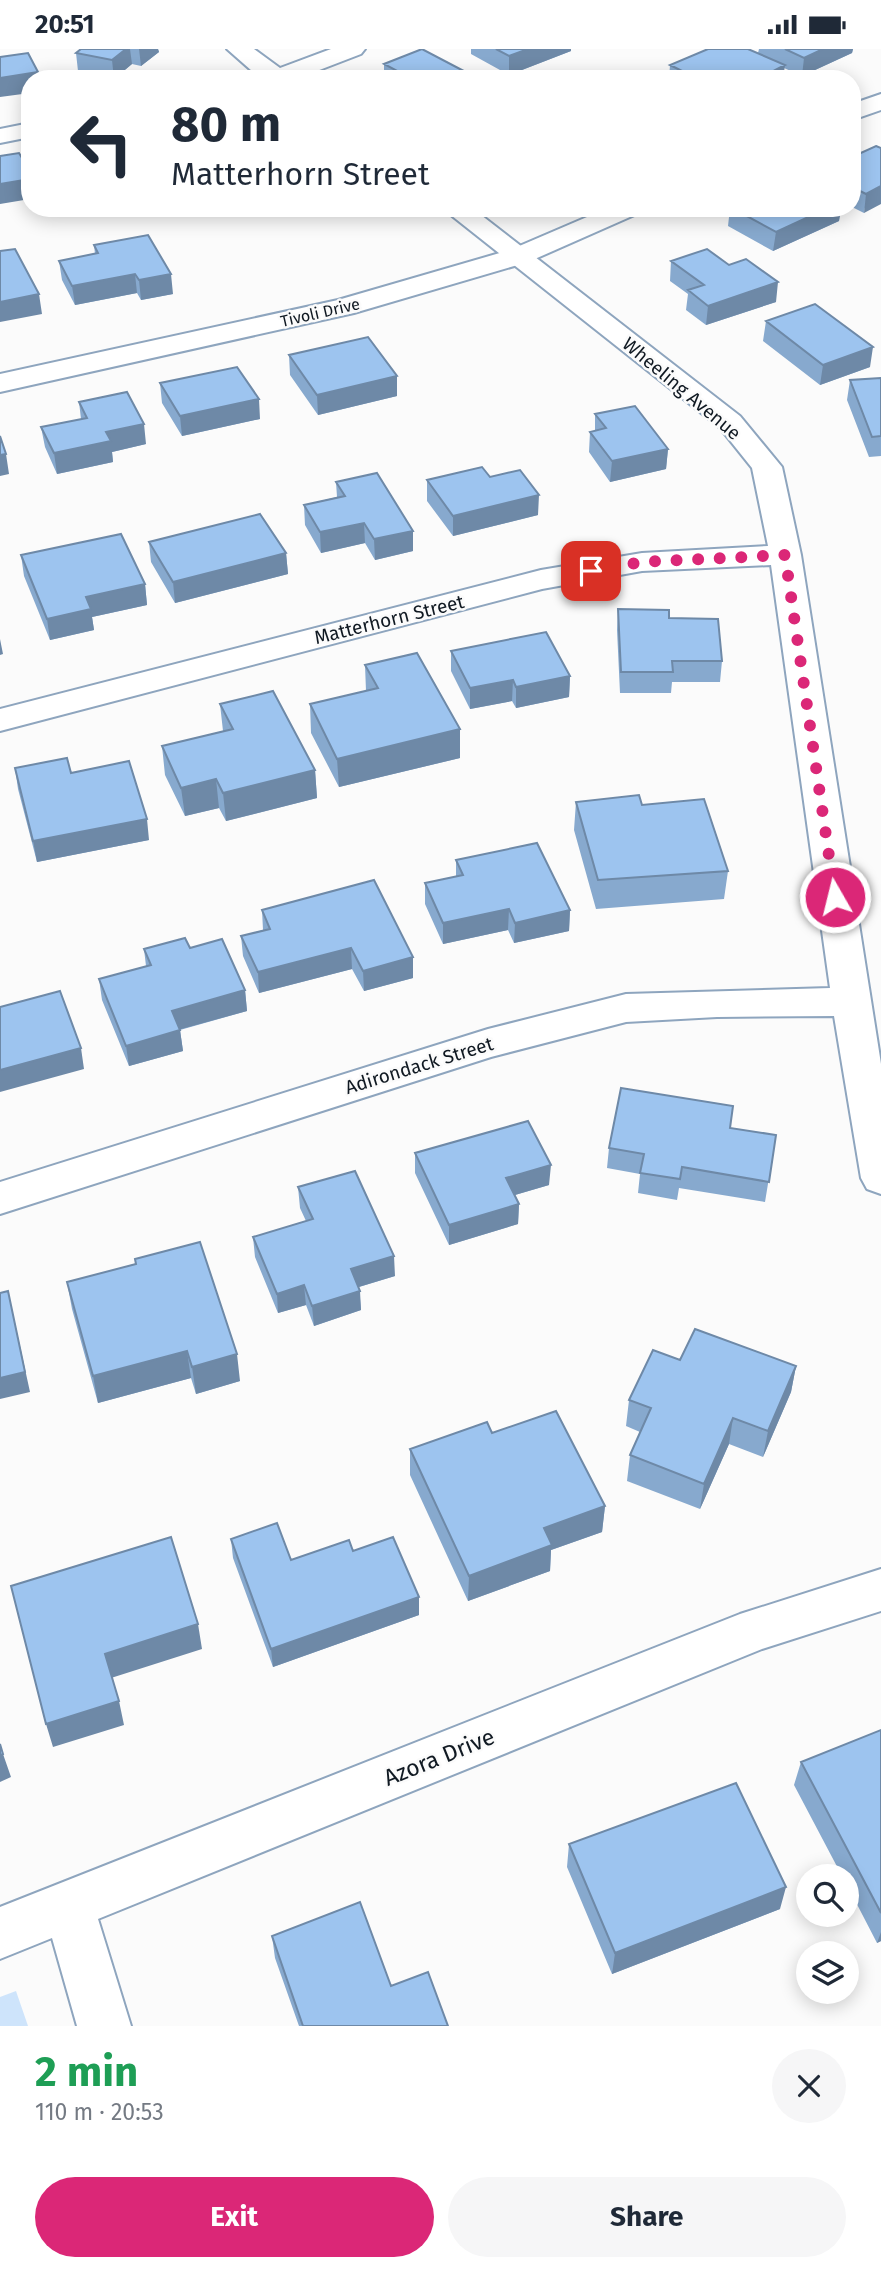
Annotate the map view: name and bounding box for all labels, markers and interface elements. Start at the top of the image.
text: 20:51 [35,9,95,40]
text: 80 m [171,95,281,154]
icon: left [56,98,147,189]
text: Matterhorn Street [171,155,430,193]
street label: Tivoli Drive [279,294,362,331]
street label: Wheeling Avenue [618,332,746,445]
pin [561,541,621,601]
icon: arrive [572,552,610,590]
street label: Matterhorn Street [312,590,467,649]
position arrow [798,860,872,934]
street label: Adirondack Street [342,1032,496,1099]
street label: Azora Drive [379,1722,499,1792]
map controls [796,1864,859,2004]
button: search [796,1864,859,1927]
button: layers [796,1941,859,2004]
text: 2 min [35,2047,138,2097]
button: close [772,2049,846,2123]
text: 110 m · 20:53 [35,2098,164,2126]
button: Exit [35,2177,434,2257]
button: Share [448,2177,846,2257]

